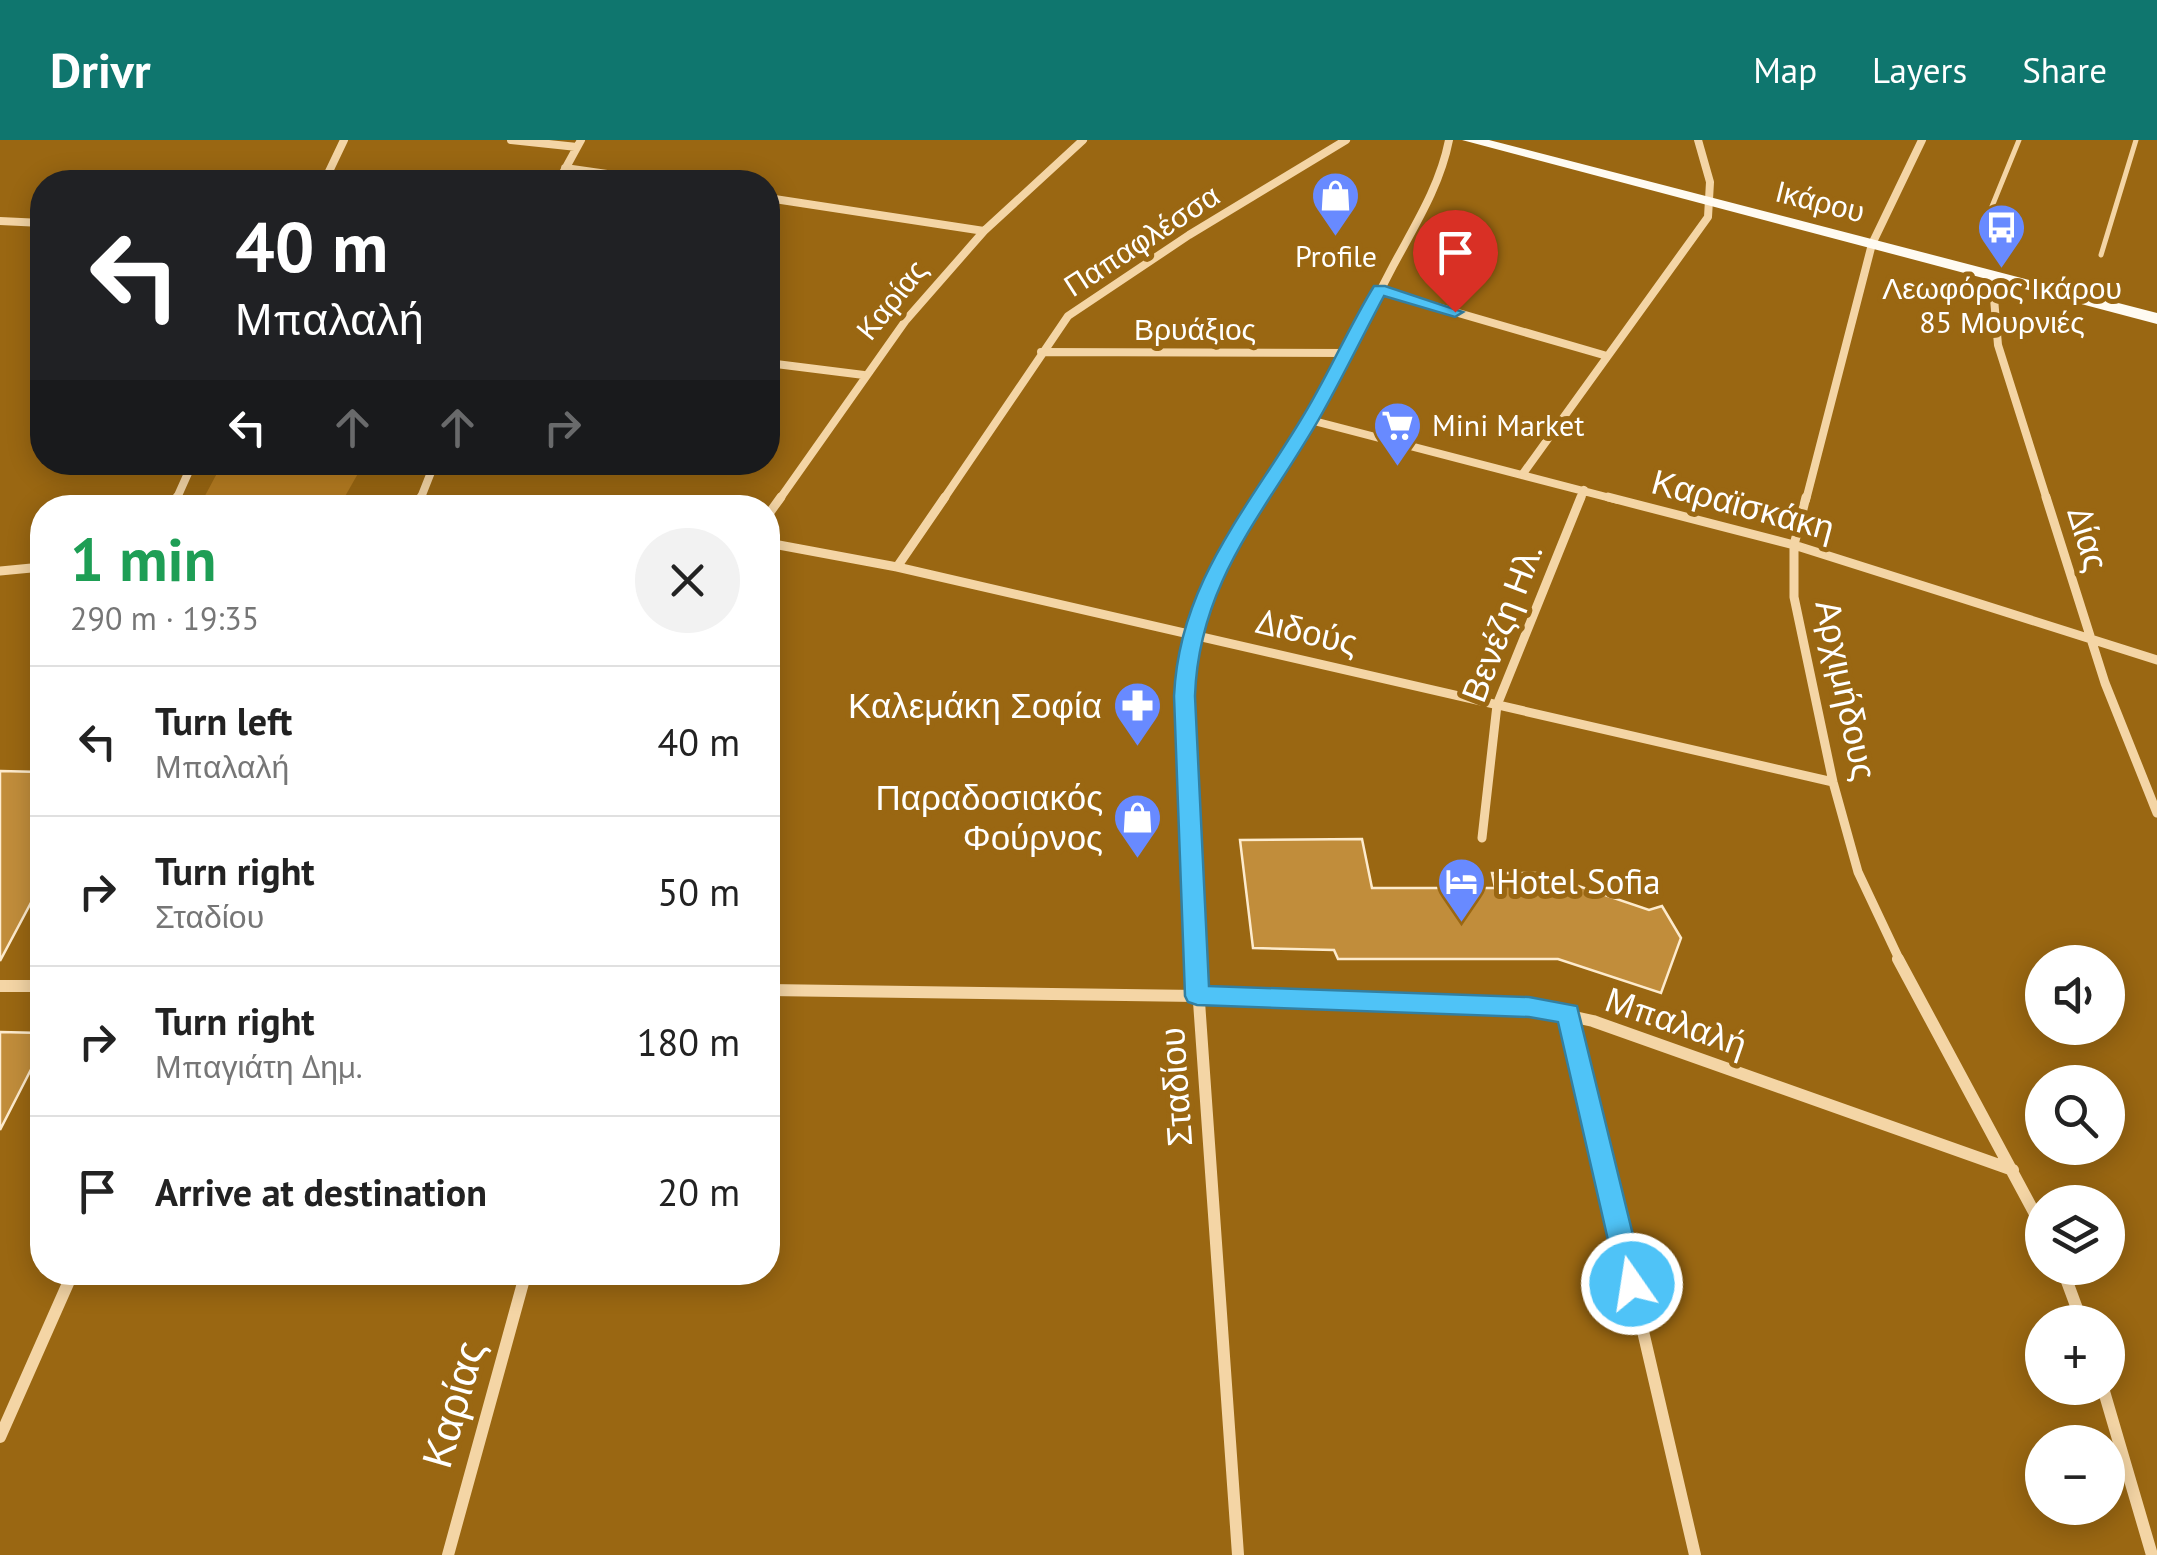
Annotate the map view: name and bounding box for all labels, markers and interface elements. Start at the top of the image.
text: Drivr [50,39,151,101]
text: Map [1753,47,1817,93]
text: Layers [1872,47,1967,93]
text: Share [2022,47,2107,93]
shop icon: Profile [1310,170,1362,238]
street label: Ικάρου [1772,171,1869,230]
street label: Παπαφλέσσα [1056,175,1226,305]
text: 40 m [235,201,388,291]
bus stop icon: Λεωφόρος Ικάρου 85 Μουρνιές [1976,202,2028,270]
icon: left [70,210,200,340]
pin [1413,210,1498,313]
icon: arrive [1428,225,1483,280]
place label: Profile [1295,236,1377,275]
street label: Καρίας [847,251,935,347]
place label: Λεωφόρος Ικάρου 85 Μουρνιές [1882,268,2122,341]
text: Μπαλαλή [235,289,424,347]
street label: Βρυάξιος [1134,309,1256,348]
icon: left [220,400,275,455]
icon: ahead [325,400,380,455]
icon: ahead [430,400,485,455]
icon: right [535,400,590,455]
supermarket icon: Mini Market [1371,400,1423,468]
place label: Mini Market [1432,405,1584,444]
street label: Καραϊσκάκη [1647,458,1840,550]
street label: Δίας [2057,501,2120,576]
text: 1 min [70,520,216,598]
button: close [635,528,740,633]
street label: Βενέζη Ηλ. [1450,537,1552,708]
street label: Αρχιμήδους [1805,595,1889,784]
text: 290 m · 19:35 [70,597,259,639]
street label: Διδούς [1252,597,1362,665]
pharmacy icon: Καλεμάκη Σοφία [1111,680,1163,748]
place label: Καλεμάκη Σοφία [848,682,1102,728]
text: Turn left [155,696,292,745]
icon: left [70,714,125,769]
text: 40 m [658,717,740,766]
text: Μπαλαλή [155,745,289,787]
place label: Παραδοσιακός Φούρνος [875,774,1103,860]
shop icon: Παραδοσιακός Φούρνος [1112,792,1164,860]
text: Turn right [155,846,315,895]
hotel icon: Hotel Sofia [1435,856,1487,924]
place label: Hotel Sofia [1496,858,1661,904]
icon: right [70,864,125,919]
text: 50 m [658,867,740,916]
text: Σταδίου [155,895,264,937]
map controls [2025,945,2125,1525]
button: sound [2025,945,2125,1045]
street label: Μπαλαλή [1599,975,1753,1067]
text: Turn right [155,996,315,1045]
icon: right [70,1014,125,1069]
text: 180 m [637,1017,740,1066]
street label: Σταδίου [1148,1026,1202,1148]
text: Μπαγιάτη Δημ. [155,1045,362,1087]
button: search [2025,1065,2125,1165]
icon: arrive [70,1164,125,1219]
text: Arrive at destination [155,1167,487,1216]
text: 20 m [658,1167,740,1216]
button: layers [2025,1185,2125,1285]
position arrow [1580,1232,1684,1336]
button: + [2025,1305,2125,1405]
street label: Καρίας [408,1334,497,1474]
button: − [2025,1425,2125,1525]

